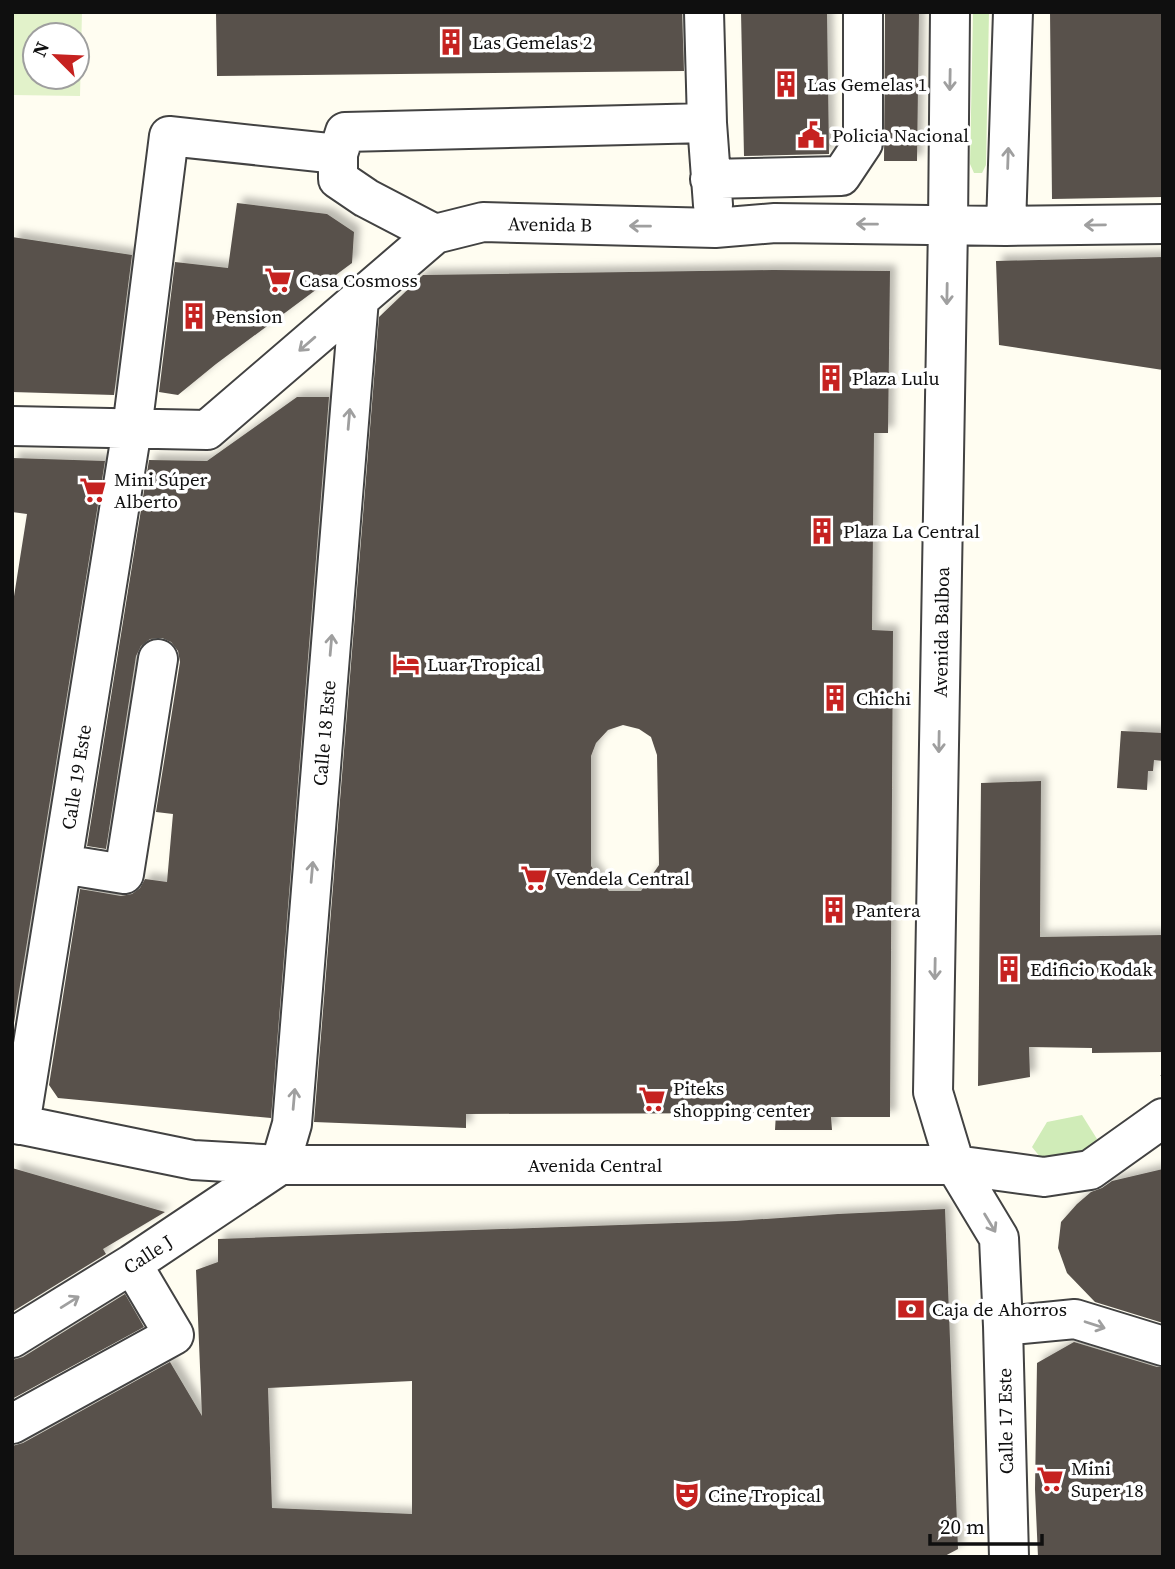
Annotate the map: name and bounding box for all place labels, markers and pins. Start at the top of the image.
building icon: Las Gemelas 2 [436,27,466,57]
place label: Las Gemelas 2 [472,29,592,55]
building icon: Las Gemelas 1 [771,69,801,99]
place label: Las Gemelas 1 [807,71,927,97]
public building icon: Policia Nacional [796,120,826,150]
place label: Policia Nacional [832,122,969,148]
supermarket icon: Casa Cosmoss [263,265,293,295]
place label: Casa Cosmoss [299,267,418,293]
building icon: Pension [179,301,209,331]
place label: Pension [215,303,283,329]
building icon: Plaza Lulu [816,363,846,393]
place label: Plaza Lulu [852,365,940,391]
place label: Mini Súper Alberto [114,466,208,514]
supermarket icon: Mini Súper Alberto [78,475,108,505]
building icon: Plaza La Central [807,516,837,546]
place label: Plaza La Central [843,518,980,544]
hotel icon: Luar Tropical [391,649,421,679]
place label: Luar Tropical [427,651,541,677]
building icon: Chichi [820,683,850,713]
place label: Chichi [856,685,912,711]
supermarket icon: Vendela Central [519,863,549,893]
place label: Vendela Central [555,865,690,891]
building icon: Pantera [819,895,849,925]
place label: Pantera [855,897,921,923]
building icon: Edificio Kodak [994,954,1024,984]
place label: Edificio Kodak [1030,956,1153,982]
place label: Piteks shopping center [673,1075,810,1123]
supermarket icon: Piteks shopping center [637,1084,667,1114]
bank icon: Caja de Ahorros [896,1294,926,1324]
place label: Caja de Ahorros [932,1296,1067,1322]
place label: Mini Super 18 [1071,1455,1144,1503]
supermarket icon: Mini Super 18 [1035,1464,1065,1494]
theatre icon: Cine Tropical [672,1480,702,1510]
place label: Cine Tropical [708,1482,822,1508]

